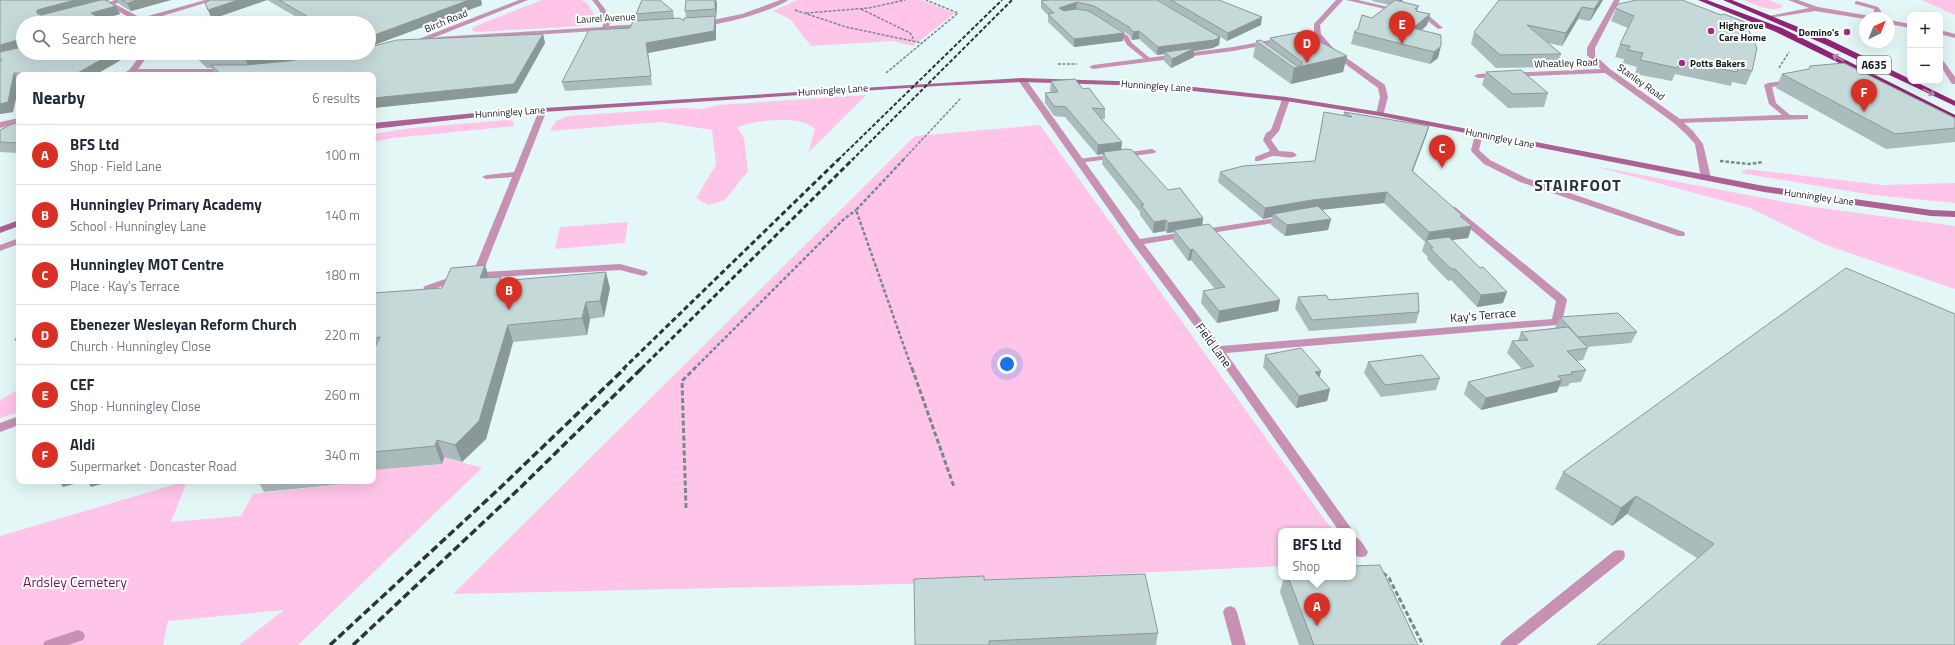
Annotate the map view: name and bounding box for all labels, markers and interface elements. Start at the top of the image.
street label: Birch Road [422,6,470,36]
street label: Laurel Avenue [576,9,636,27]
pin: E [1389,11,1415,44]
north arrow [1859,12,1895,48]
map controls [1907,12,1943,84]
button: + [1907,12,1943,48]
search box [16,16,376,60]
place label: Highgrove Care Home [1719,18,1766,45]
place label: Domino's [1798,25,1839,40]
marker: Highgrove Care Home [1706,26,1716,36]
icon: search [30,27,52,49]
text: Search here [62,27,136,50]
marker: Domino's [1842,27,1852,37]
pin: D [1294,30,1320,63]
button: − [1907,48,1943,84]
street label: Wheatley Road [1534,54,1598,72]
one-way arrow [1832,54,1844,61]
place label: Potts Bakers [1690,56,1745,71]
road number: A635 [1857,56,1891,74]
marker: Potts Bakers [1677,58,1687,68]
street label: Stanley Road [1614,60,1668,104]
street label: Hunningley Lane [1121,76,1191,96]
pin: F [1851,79,1877,112]
street label: Hunningley Lane [798,80,868,100]
text: Nearby [32,85,85,111]
text: 6 results [312,88,360,108]
one-way arrow [1923,88,1935,96]
street label: Hunningley Lane [475,102,545,122]
street label: Hunningley Lane [1464,124,1536,152]
text: BFS Ltd [70,133,119,156]
pin: C [1429,135,1455,168]
text: A [41,145,49,165]
text: 100 m [324,145,360,165]
text: Shop · Field Lane [70,156,162,176]
district label: STAIRFOOT [1534,173,1622,197]
street label: Hunningley Lane [1783,185,1855,209]
text: Hunningley Primary Academy [70,193,262,216]
text: B [41,205,49,225]
text: 140 m [324,205,360,225]
text: School · Hunningley Lane [70,216,206,236]
text: Hunningley MOT Centre [70,253,224,276]
text: C [41,265,49,285]
text: 180 m [324,265,360,285]
text: Place · Kay's Terrace [70,276,179,296]
pin: B [496,277,522,310]
street label: Kay's Terrace [1449,303,1517,327]
text: Ebenezer Wesleyan Reform Church [70,313,297,336]
street label: Field Lane [1191,319,1237,371]
text: D [41,325,49,345]
text: 220 m [324,325,360,345]
text: Church · Hunningley Close [70,336,211,356]
your location [997,354,1017,374]
text: CEF [70,373,94,396]
text: E [41,385,49,405]
text: 260 m [324,385,360,405]
text: Shop · Hunningley Close [70,396,201,416]
text: Aldi [70,433,95,456]
text: F [42,445,48,465]
text: 340 m [324,445,360,465]
text: Supermarket · Doncaster Road [70,456,237,476]
popup [1278,528,1356,580]
text: BFS Ltd [1292,533,1342,556]
text: Shop [1292,556,1320,576]
park label: Ardsley Cemetery [23,571,127,592]
pin: A [1304,593,1330,626]

